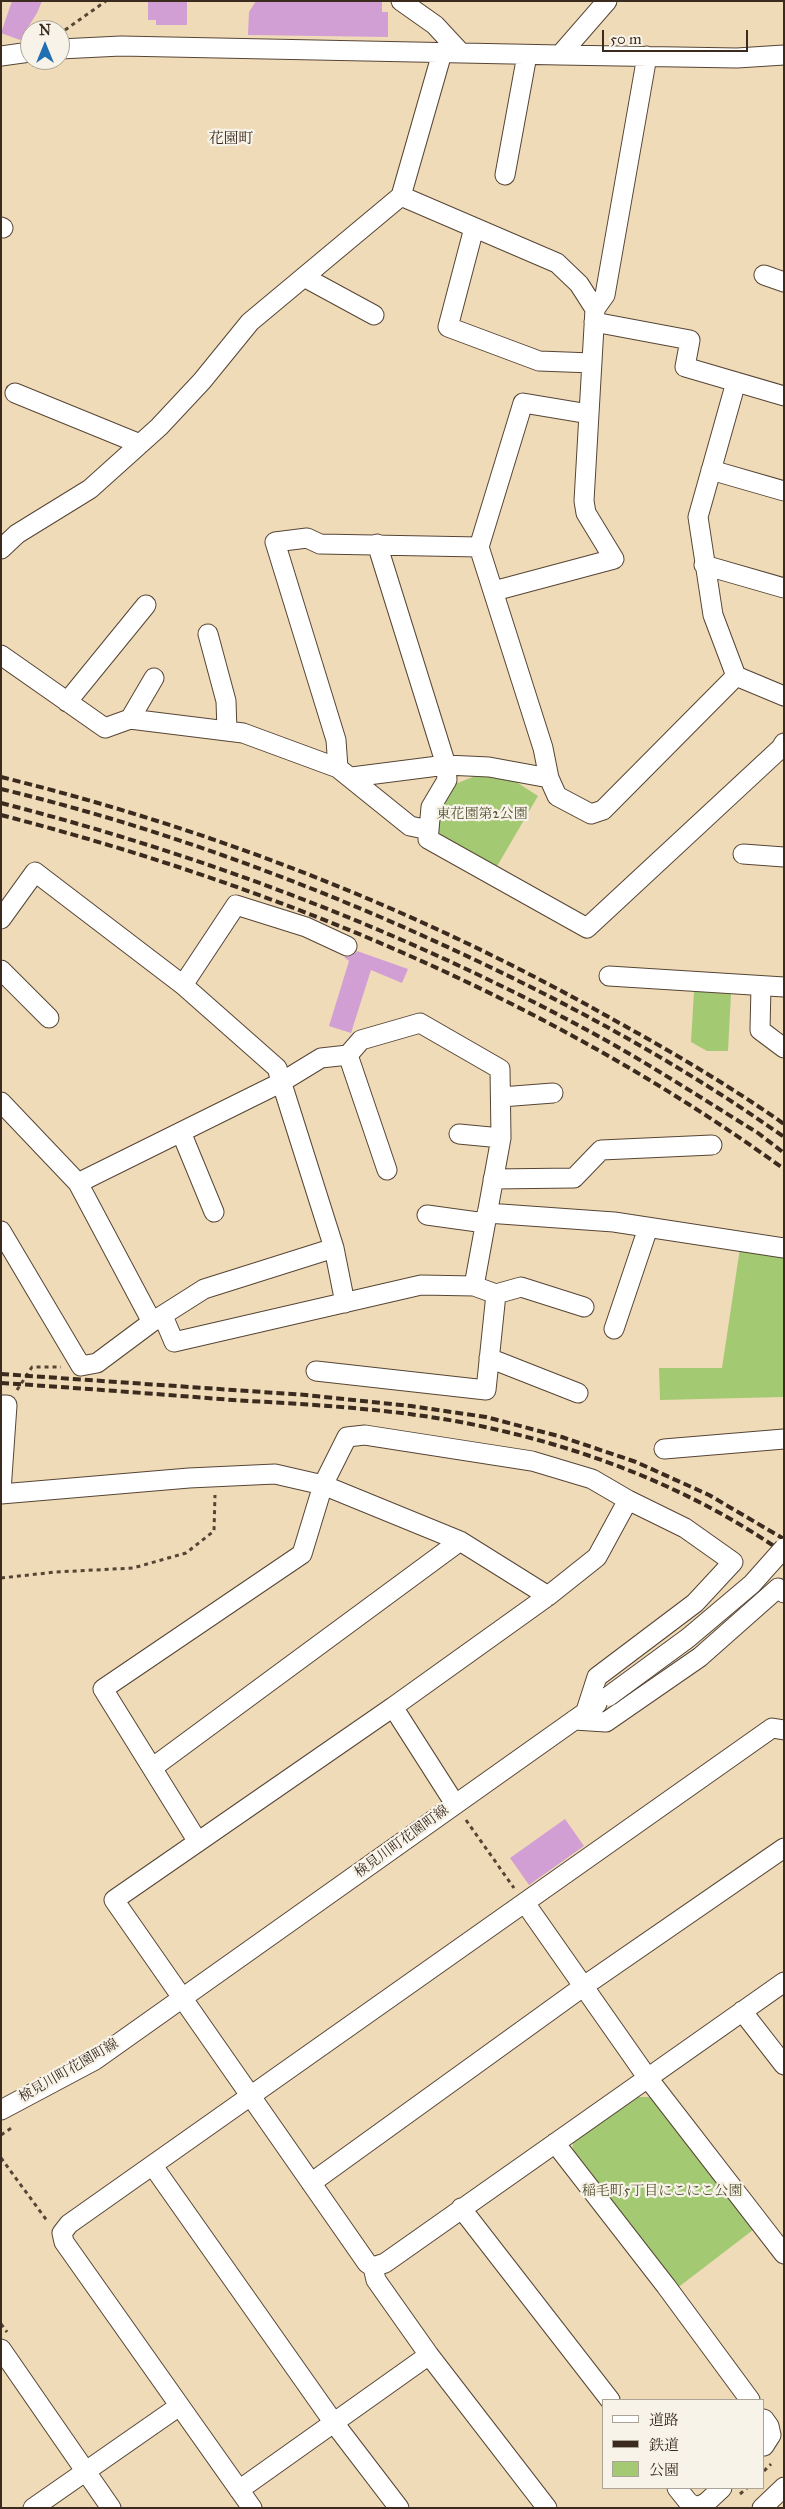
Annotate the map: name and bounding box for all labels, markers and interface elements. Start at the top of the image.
north arrow [20,20,70,70]
scale bar [605,20,751,52]
text: N [39,22,51,39]
text: 50 m [610,30,642,48]
district label: 花園町 [209,130,253,148]
park label: 東花園第2公園 [437,807,527,823]
street label: 検見川町花園町線 [352,1802,452,1882]
street label: 検見川町花園町線 [16,2036,122,2106]
park label: 稲毛町5丁目にこにこ公園 [582,2184,742,2200]
legend [602,2399,765,2489]
text: 道路 [649,2411,679,2429]
text: 鉄道 [649,2436,679,2454]
text: 公園 [649,2461,679,2479]

